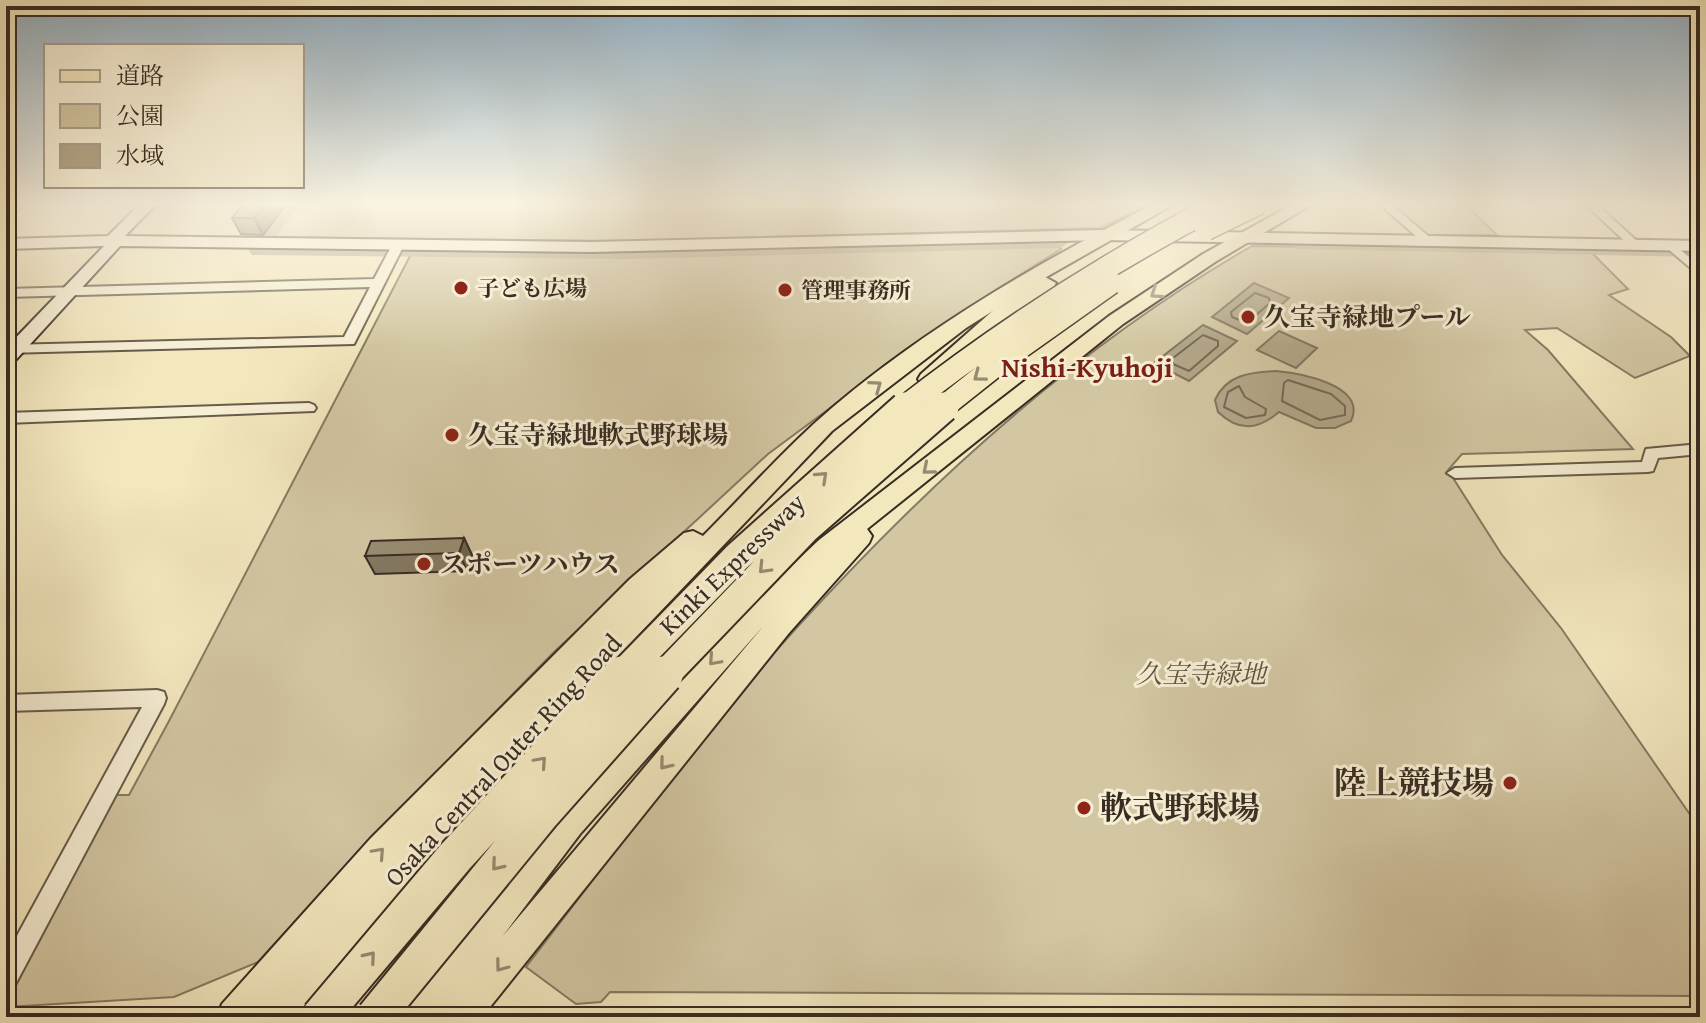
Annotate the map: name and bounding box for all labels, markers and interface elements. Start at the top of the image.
legend [44,44,304,188]
text: 道路 [116,58,164,93]
text: 公園 [116,98,164,133]
text: 水域 [116,138,164,173]
place label: 子ども広場 [477,272,587,304]
place label: 管理事務所 [801,274,911,306]
marker: 子ども広場 [452,279,470,297]
marker: 管理事務所 [776,281,794,299]
one-way arrow [1150,283,1165,298]
place label: 久宝寺緑地プール [1264,297,1471,336]
marker: 久宝寺緑地プール [1239,308,1257,326]
district label: Nishi-Kyuhoji [1001,346,1173,387]
one-way arrow [973,367,988,381]
one-way arrow [868,381,882,396]
place label: 久宝寺緑地軟式野球場 [468,415,728,454]
marker: 久宝寺緑地軟式野球場 [443,426,461,444]
one-way arrow [923,459,937,474]
one-way arrow [812,472,827,486]
street label: Kinki Expressway [650,483,814,644]
place label: スポーツハウス [440,544,620,583]
marker: スポーツハウス [415,555,433,573]
one-way arrow [759,559,774,573]
street label: Osaka Central Outer Ring Road [375,624,631,895]
one-way arrow [709,651,724,666]
park label: 久宝寺緑地 [1136,654,1269,693]
one-way arrow [660,755,675,769]
one-way arrow [531,756,546,771]
place label: 陸上競技場 [1334,759,1494,806]
marker: 陸上競技場 [1501,774,1519,792]
place label: 軟式野球場 [1100,784,1260,831]
marker: 軟式野球場 [1075,799,1093,817]
one-way arrow [369,848,383,863]
one-way arrow [492,856,507,871]
one-way arrow [360,952,375,967]
one-way arrow [497,957,511,972]

